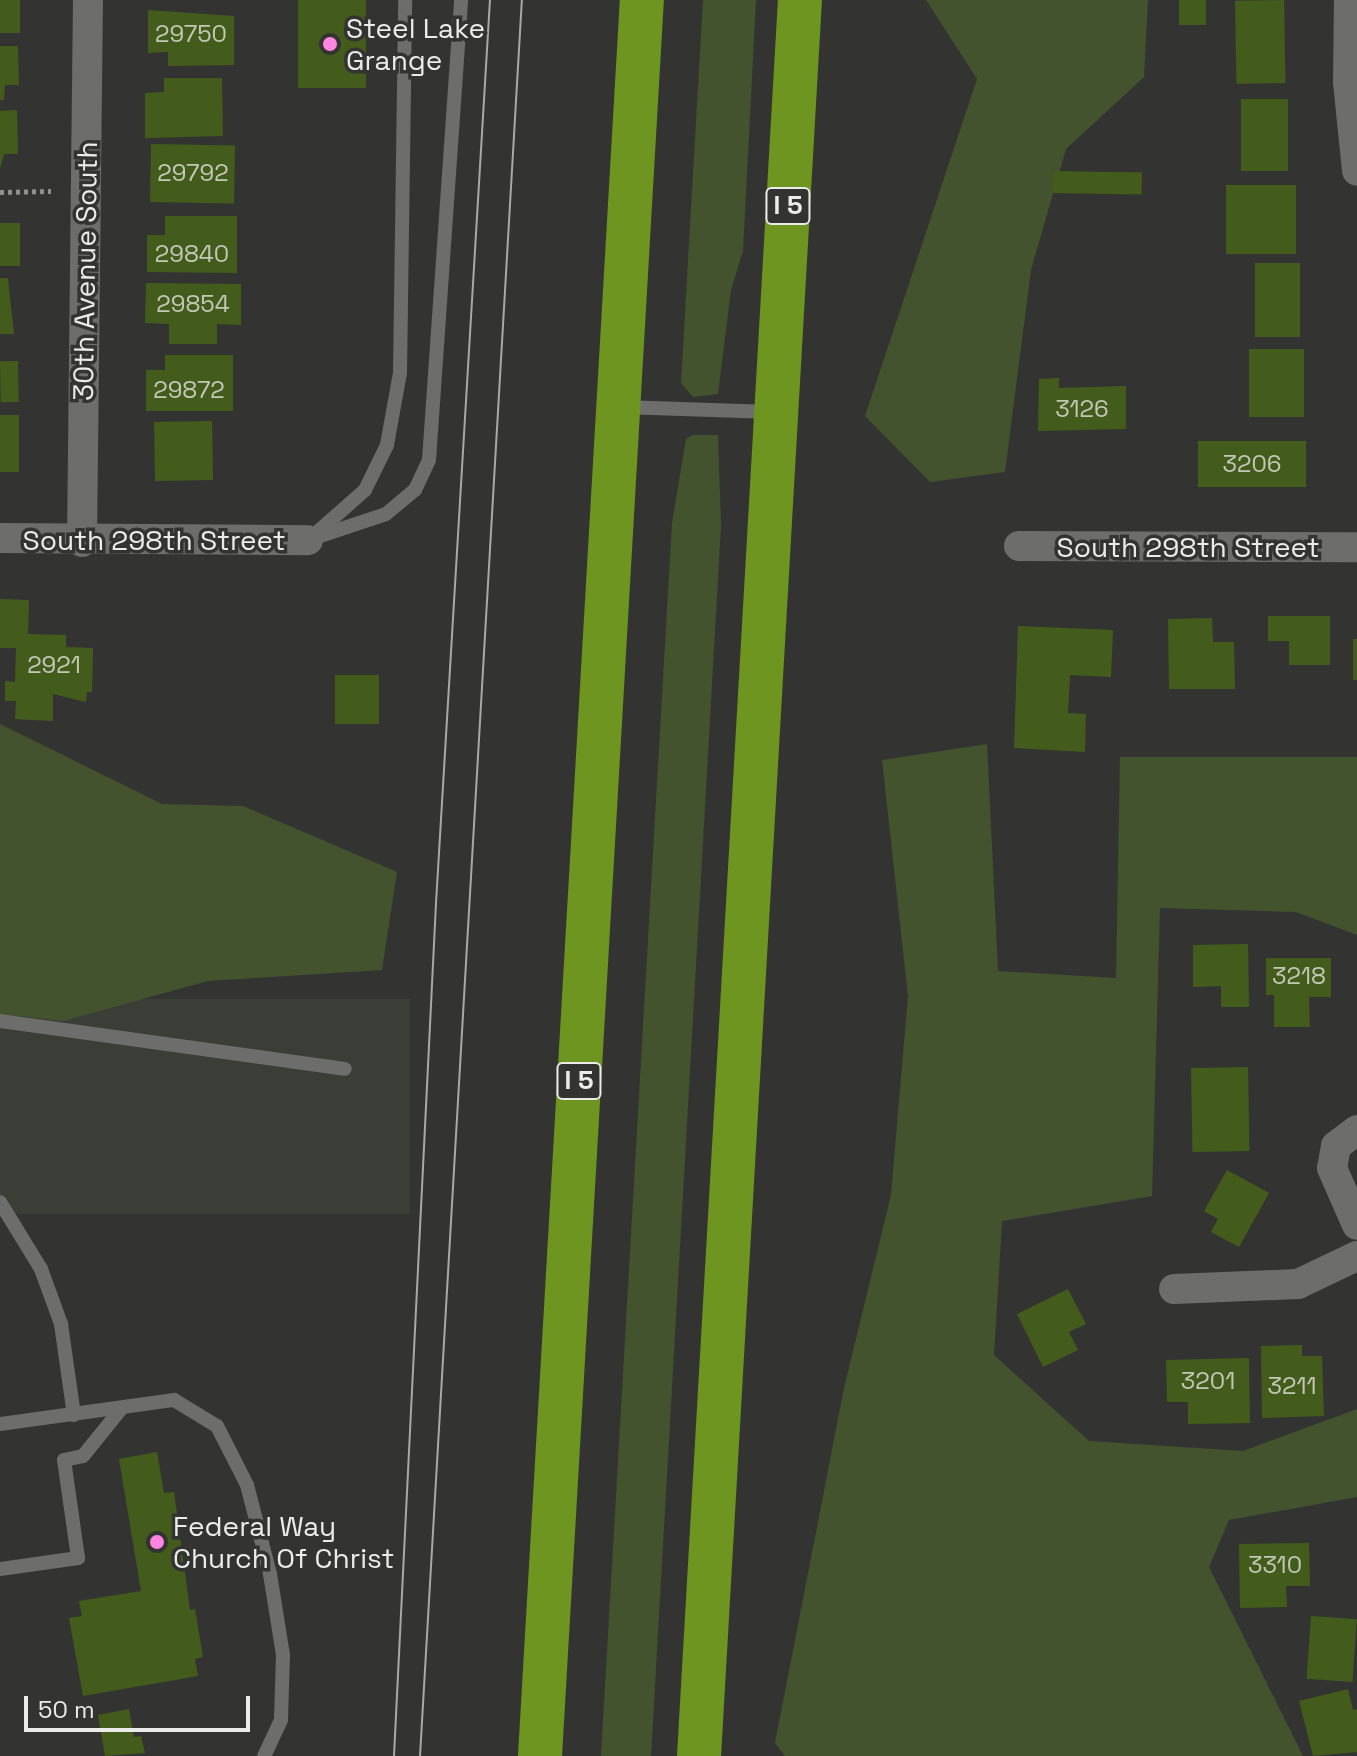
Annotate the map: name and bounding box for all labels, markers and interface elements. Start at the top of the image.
place label: Steel Lake Grange [346,11,485,77]
house number: 29750 [155,20,227,48]
marker: Steel Lake Grange [321,35,339,53]
street label: 30th Avenue South [66,141,104,401]
house number: 29792 [157,159,229,187]
road number: I 5 [764,184,812,228]
house number: 29840 [155,240,229,268]
house number: 29854 [156,290,230,318]
house number: 29872 [153,376,225,404]
house number: 3126 [1055,395,1109,423]
house number: 3206 [1222,450,1282,478]
street label: South 298th Street [22,523,286,557]
street label: South 298th Street [1056,530,1320,564]
house number: 2921 [27,651,81,679]
house number: 3218 [1272,962,1326,990]
road number: I 5 [555,1059,603,1103]
house number: 3201 [1181,1367,1235,1395]
house number: 3211 [1267,1372,1317,1400]
place label: Federal Way Church Of Christ [173,1509,394,1575]
marker: Federal Way Church Of Christ [148,1533,166,1551]
house number: 3310 [1248,1551,1302,1579]
scale bar [28,1680,254,1730]
text: 50 m [38,1694,95,1725]

